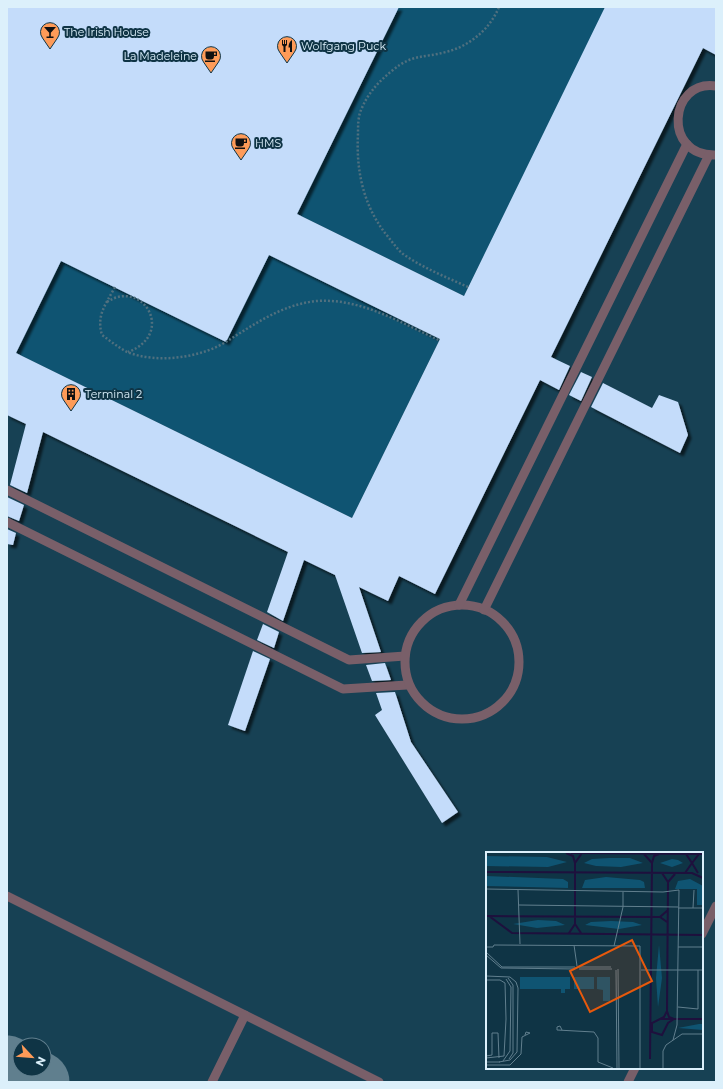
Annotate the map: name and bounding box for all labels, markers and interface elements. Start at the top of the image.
bar icon: The Irish House [39,21,61,49]
place label: The Irish House [64,25,149,39]
restaurant icon: Wolfgang Puck [276,35,298,63]
place label: Wolfgang Puck [301,39,386,53]
cafe icon: La Madeleine [200,45,222,73]
place label: La Madeleine [123,49,197,63]
cafe icon: HMS [230,132,252,160]
place label: HMS [255,136,281,150]
building icon: Terminal 2 [60,383,82,411]
place label: Terminal 2 [85,387,142,401]
inset map [486,852,703,1069]
north arrow [12,1037,52,1077]
text: N [33,1054,49,1068]

